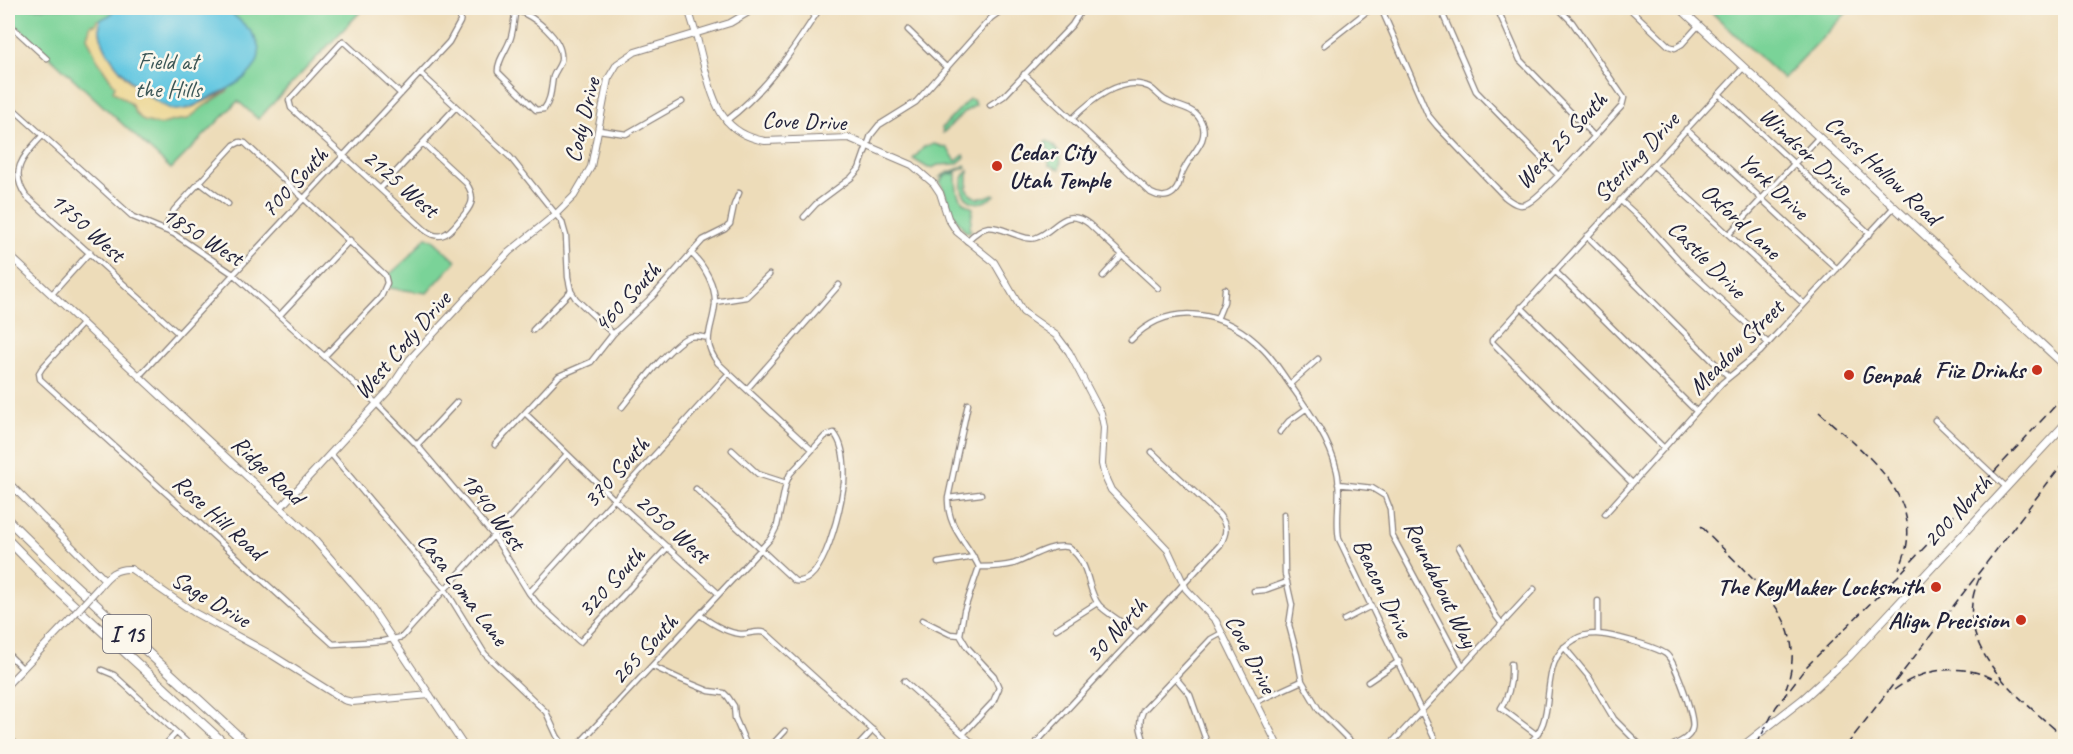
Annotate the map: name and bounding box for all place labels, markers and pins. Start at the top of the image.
place label: Cedar City Utah Temple [1009,137,1112,195]
marker: Cedar City Utah Temple [990,159,1004,173]
place label: Fiiz Drinks [1935,355,2028,385]
place label: Genpak [1861,360,1922,390]
marker: Fiiz Drinks [2030,363,2044,377]
marker: Genpak [1842,368,1856,382]
place label: The KeyMaker Locksmith [1717,572,1926,602]
marker: The KeyMaker Locksmith [1929,580,1943,594]
place label: Align Precision [1888,605,2010,635]
marker: Align Precision [2014,613,2028,627]

